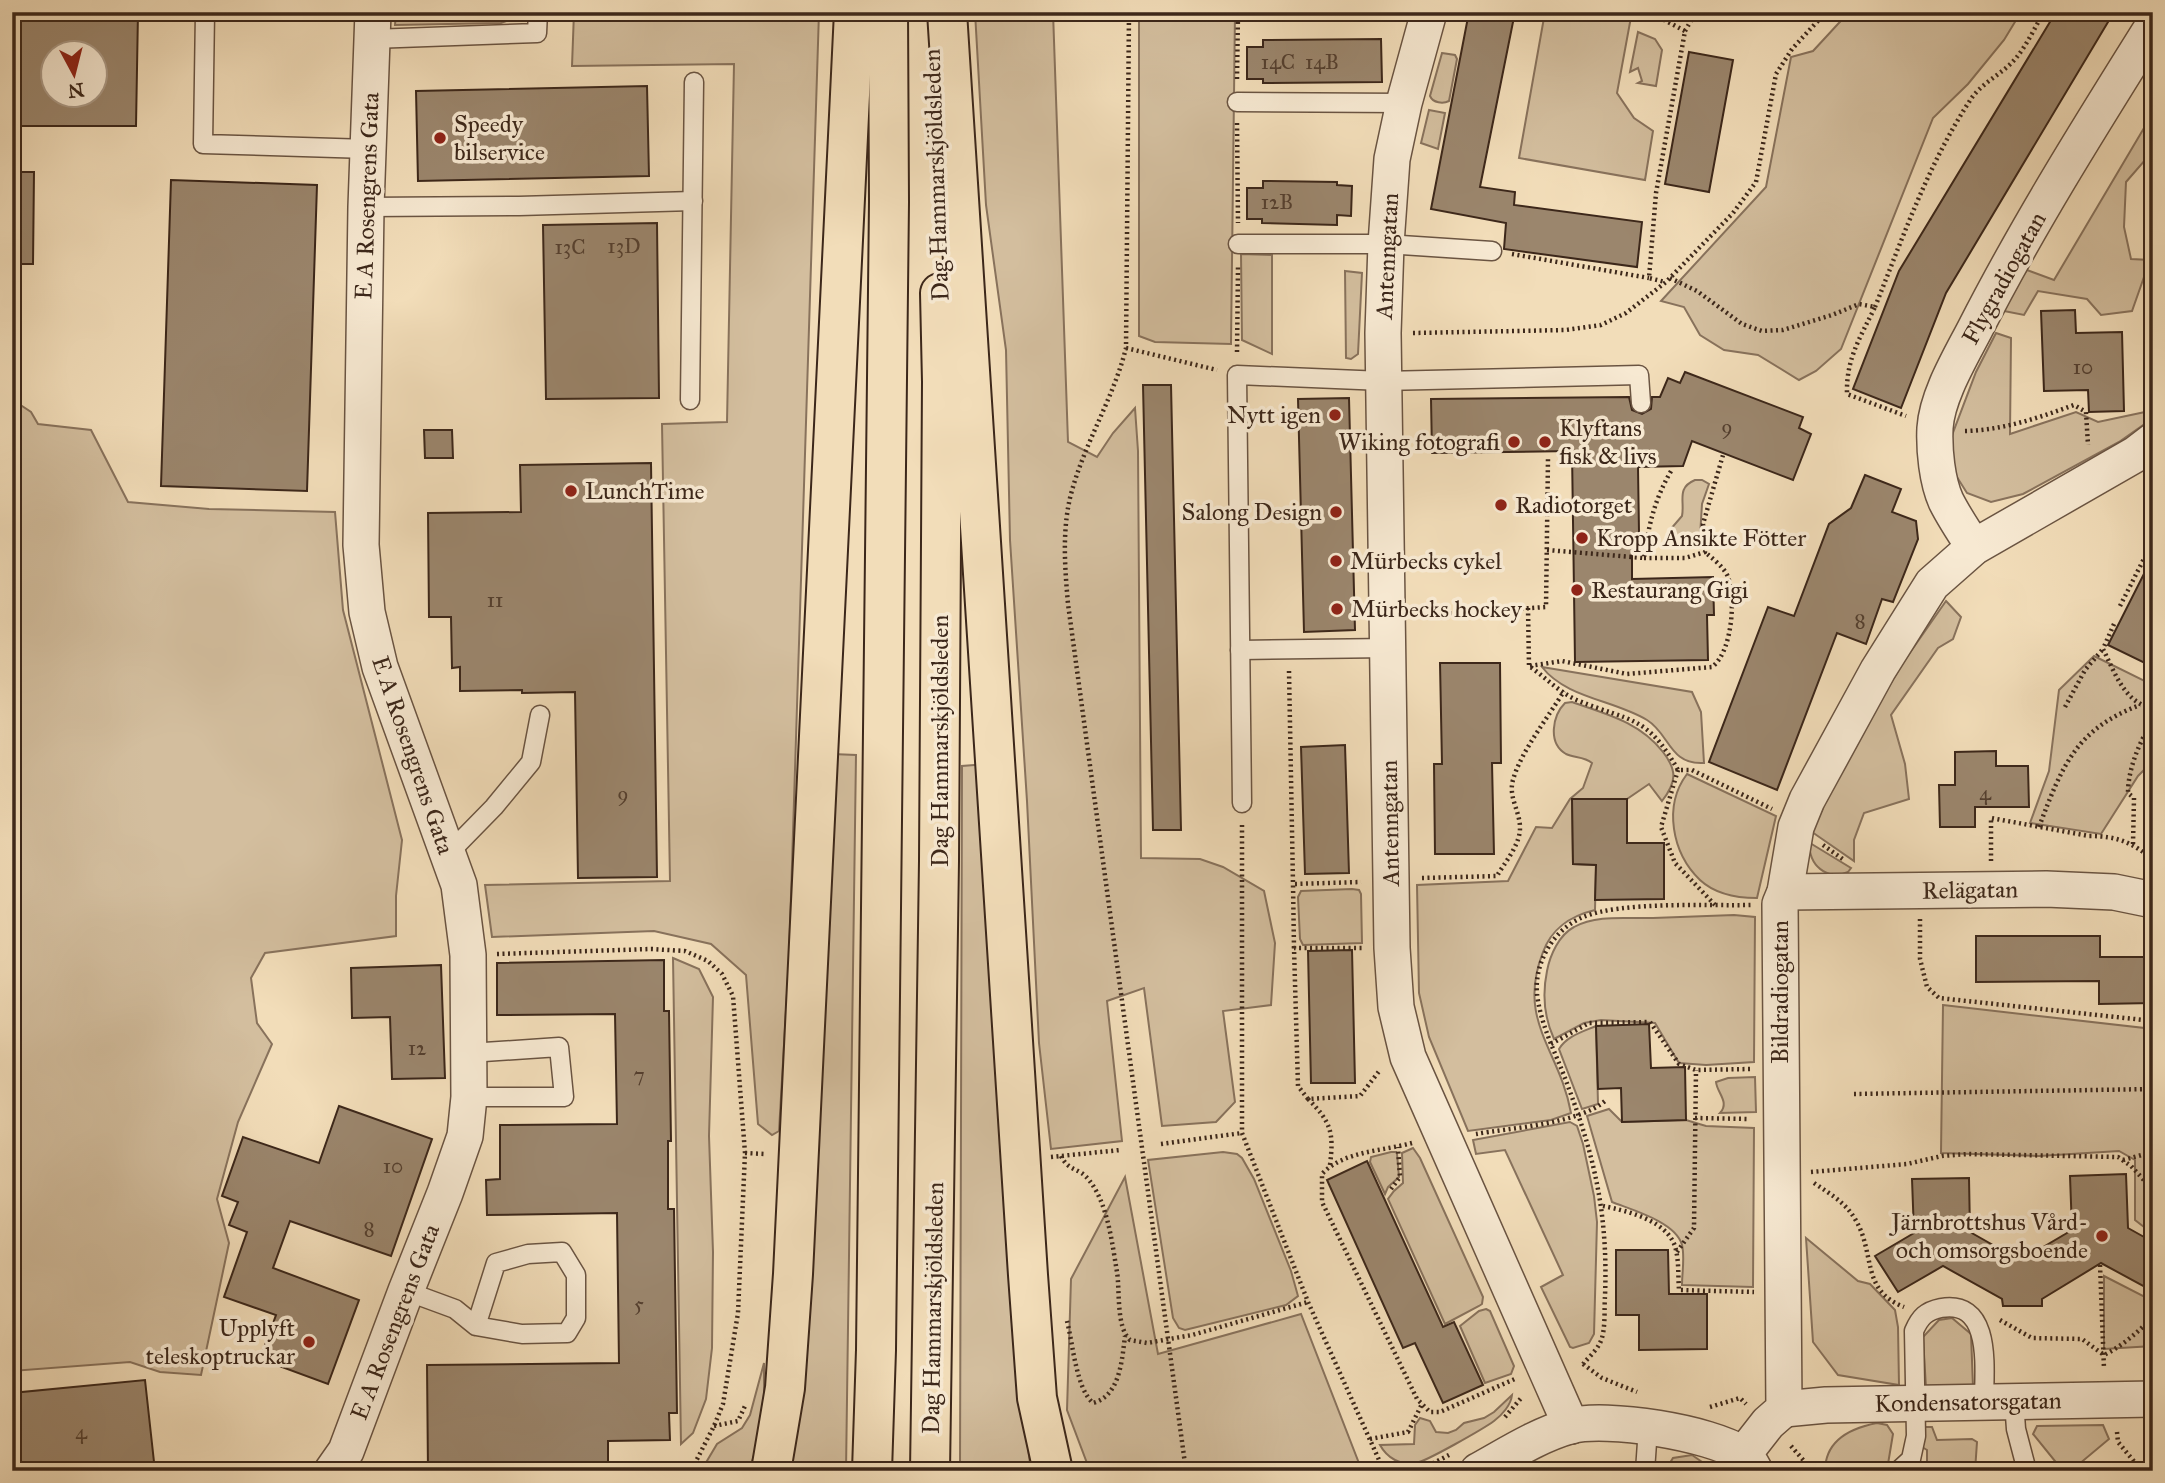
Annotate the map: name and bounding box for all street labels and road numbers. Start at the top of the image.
street label: Dag Hammarskjöldsleden [917,48,955,302]
street label: E A Rosengrens Gata [348,91,386,300]
street label: Antenngatan [1369,192,1405,321]
street label: Flygradiogatan [1955,206,2053,350]
street label: Dag Hammarskjöldsleden [925,615,955,867]
street label: E A Rosengrens Gata [365,652,461,859]
street label: Antenngatan [1374,760,1406,887]
street label: Relägatan [1922,874,2018,906]
street label: Bildradiogatan [1765,920,1795,1064]
street label: Dag Hammarskjöldsleden [916,1182,950,1434]
street label: E A Rosengrens Gata [344,1219,447,1424]
street label: Kondensatorsgatan [1874,1385,2062,1419]

